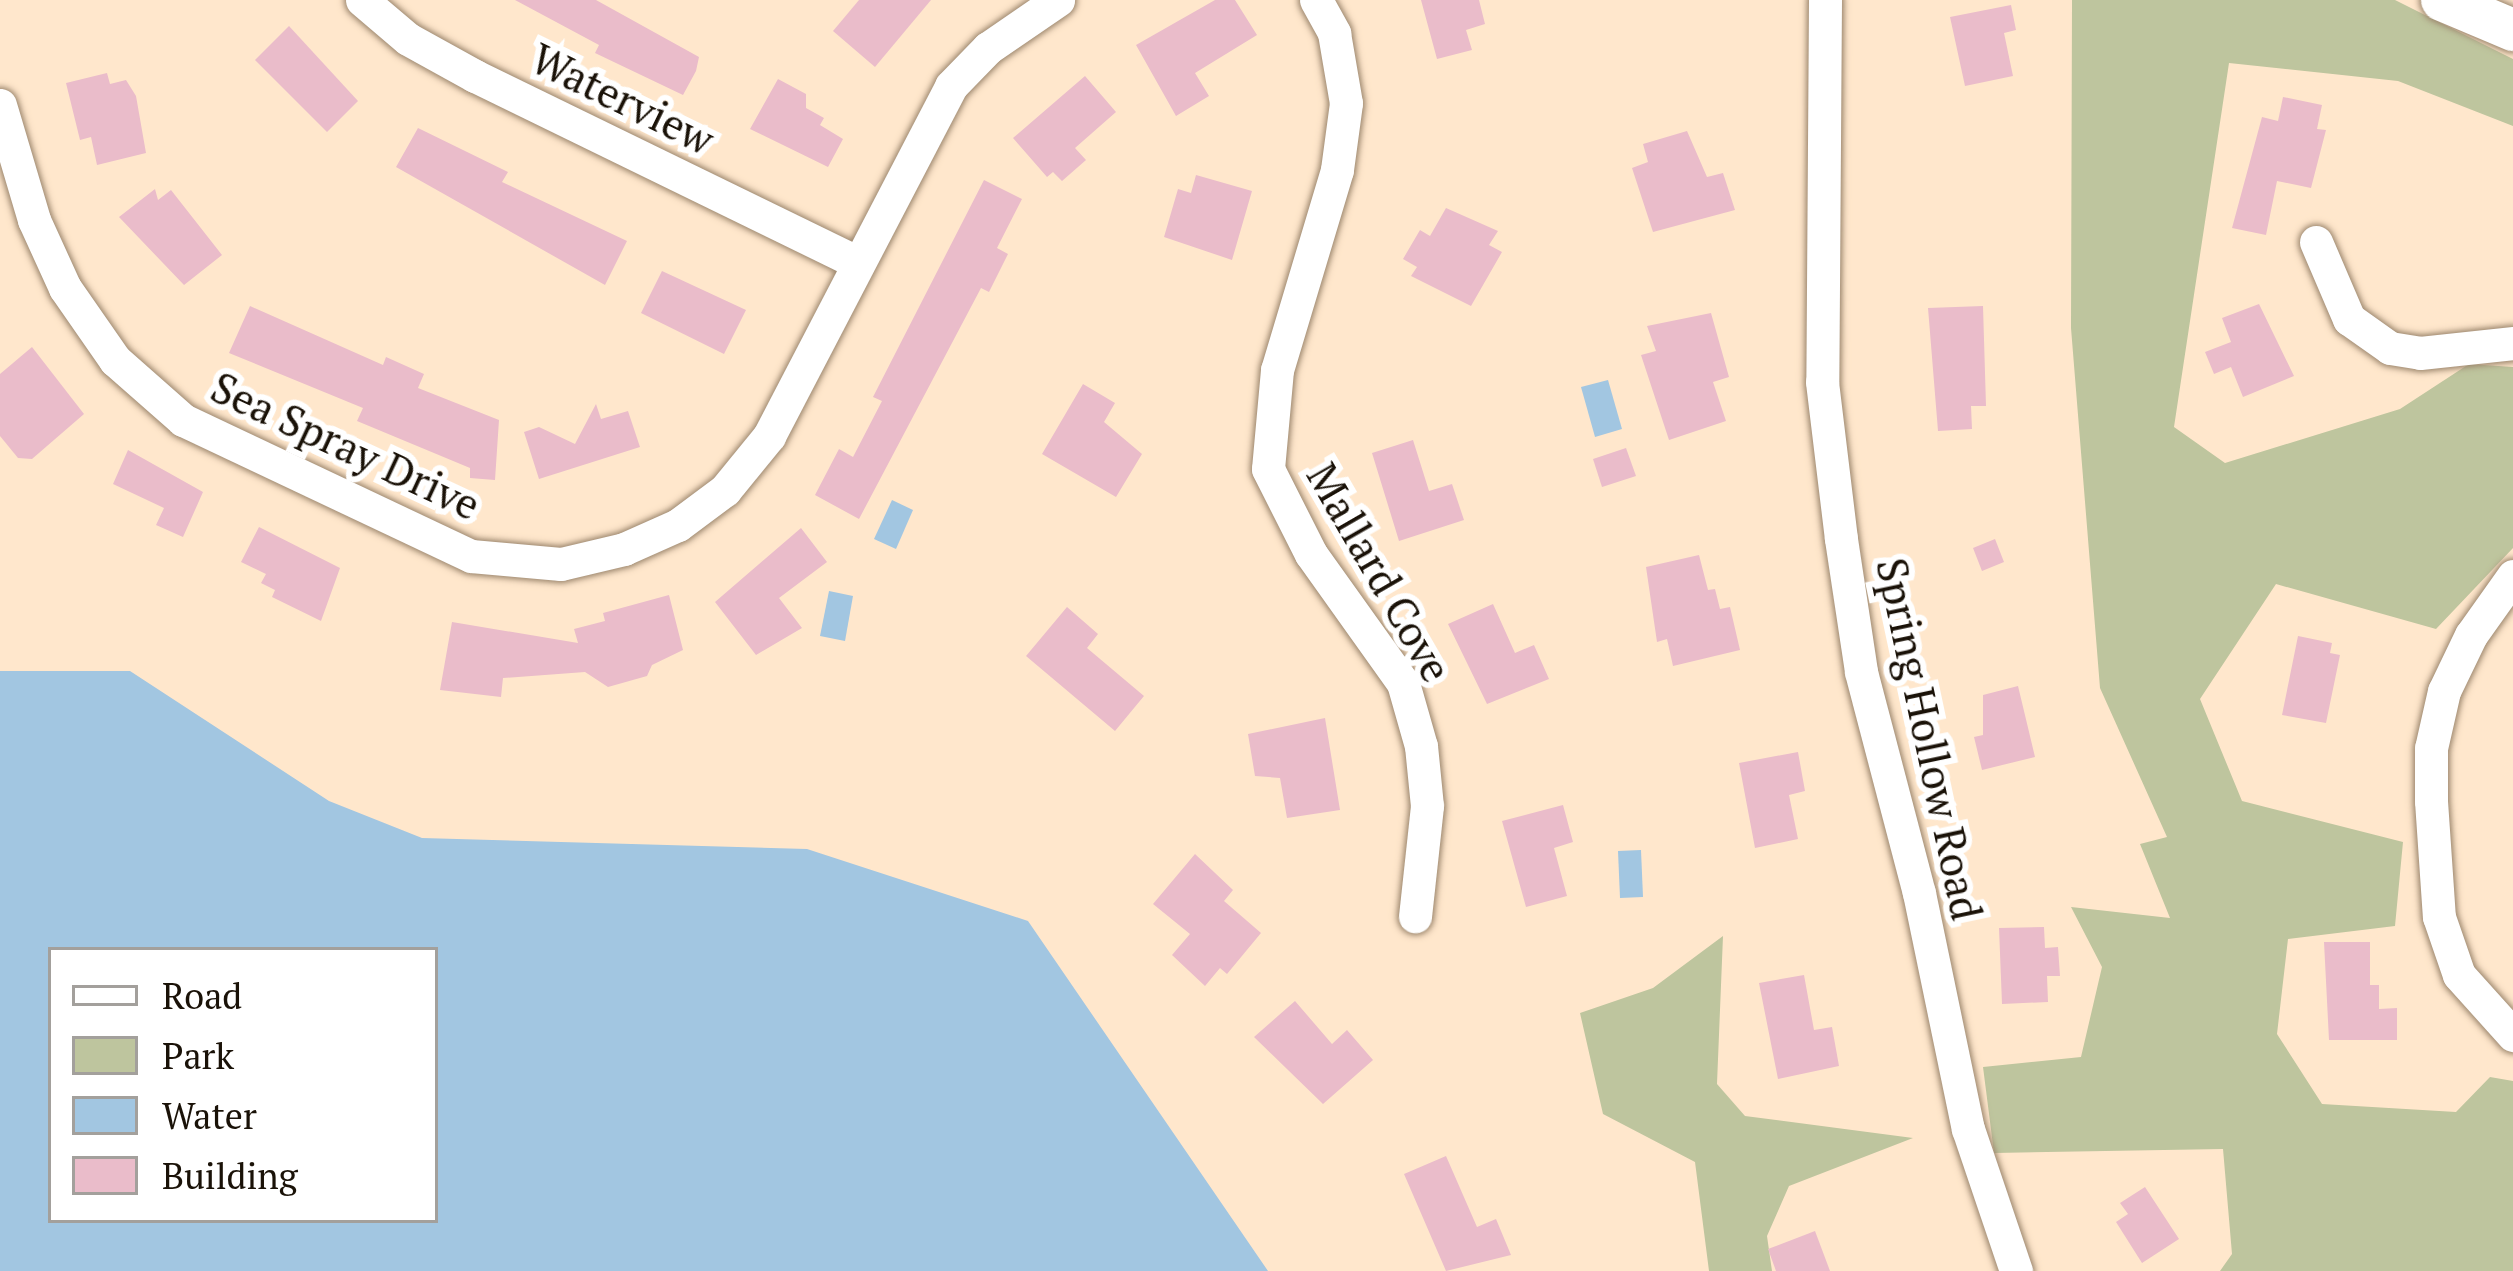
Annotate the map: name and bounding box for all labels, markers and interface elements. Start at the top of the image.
street label: Waterview [523,32,723,164]
street label: Sea Spray Drive [204,361,488,529]
street label: Mallard Cove [1297,454,1463,690]
street label: Spring Hollow Road [1867,553,1993,925]
legend [48,947,438,1223]
text: Road [162,972,242,1019]
text: Park [162,1032,234,1079]
text: Water [162,1092,257,1139]
text: Building [162,1152,298,1199]

